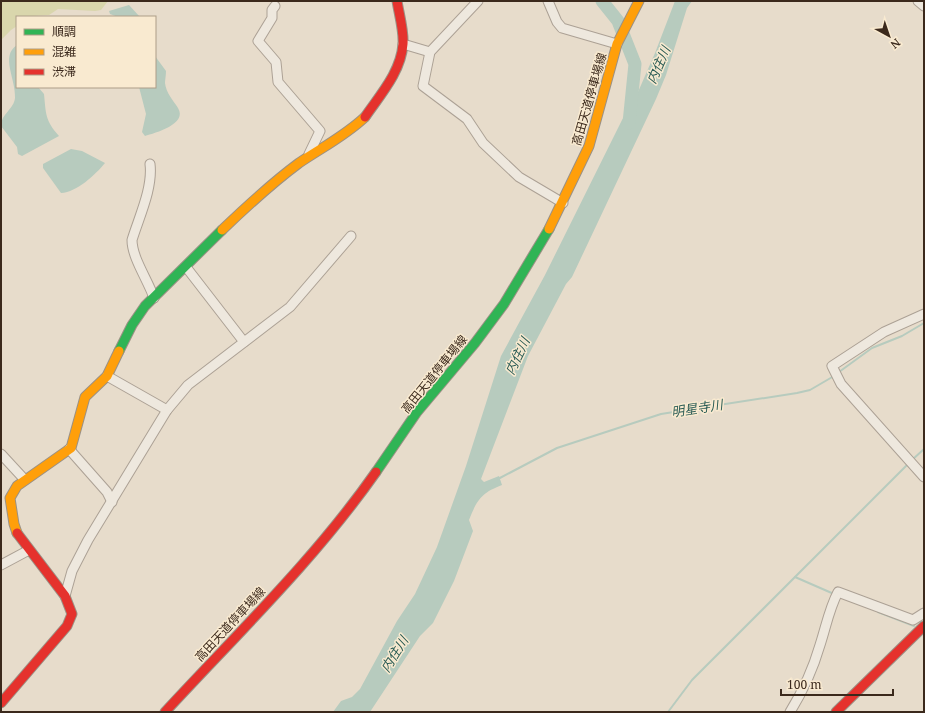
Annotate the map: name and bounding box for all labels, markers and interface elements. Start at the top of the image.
legend [16,16,156,88]
north arrow [869,16,909,56]
text: 順調 [52,23,76,40]
text: N [887,36,904,53]
water label: 内住川 [642,42,675,86]
text: 混雑 [52,43,76,60]
street label: 高田天道停車場線 [568,51,610,147]
text: 渋滞 [52,63,76,80]
street label: 高田天道停車場線 [397,331,471,417]
water label: 内住川 [500,333,535,377]
water label: 明星寺川 [670,395,726,421]
street label: 高田天道停車場線 [191,583,269,665]
water label: 内住川 [376,631,413,675]
scale bar [781,671,893,697]
text: 100 m [787,676,822,693]

